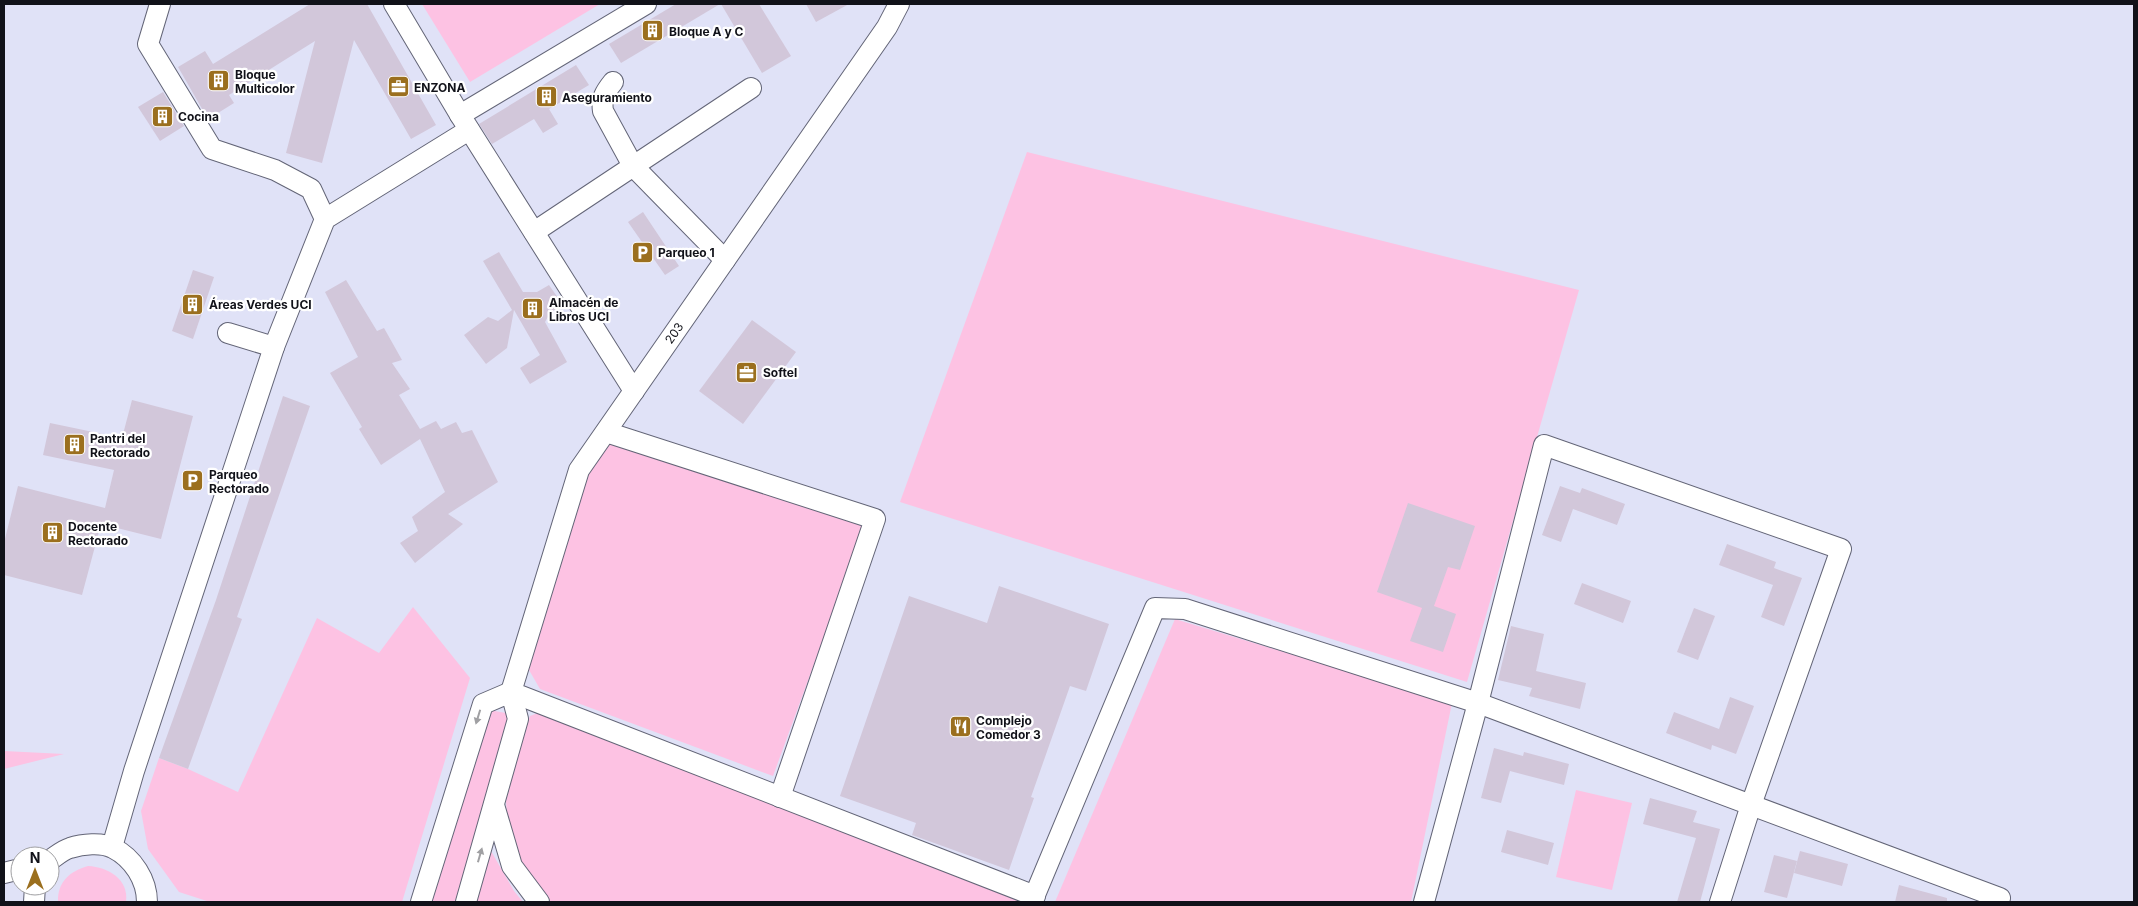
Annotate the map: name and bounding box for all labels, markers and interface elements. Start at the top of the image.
building icon: Bloque A y C [641,19,665,43]
place label: Bloque A y C [669,24,743,39]
place label: Bloque Multicolor [235,67,295,96]
building icon: Bloque Multicolor [207,69,231,93]
office icon: ENZONA [386,75,410,99]
place label: ENZONA [414,80,465,95]
building icon: Aseguramiento [534,85,558,109]
place label: Aseguramiento [562,90,652,105]
building icon: Cocina [150,104,174,128]
place label: Cocina [178,109,219,124]
parking icon: Parqueo 1 [630,240,654,264]
place label: Parqueo 1 [658,245,715,260]
building icon: Áreas Verdes UCI [181,292,205,316]
place label: Almacén de Libros UCI [549,295,618,324]
place label: Áreas Verdes UCI [209,297,312,312]
building icon: Almacén de Libros UCI [521,297,545,321]
street label: 203 [661,320,687,346]
office icon: Softel [735,360,759,384]
place label: Softel [763,365,797,380]
place label: Pantri del Rectorado [90,431,150,460]
building icon: Pantri del Rectorado [62,433,86,457]
place label: Parqueo Rectorado [209,467,269,496]
parking icon: Parqueo Rectorado [181,469,205,493]
place label: Docente Rectorado [68,519,128,548]
building icon: Docente Rectorado [40,521,64,545]
one-way arrow [474,710,482,725]
place label: Complejo Comedor 3 [976,713,1041,742]
restaurant icon: Complejo Comedor 3 [948,715,972,739]
north arrow [10,846,60,896]
one-way arrow [476,848,484,863]
text: N [30,849,40,866]

